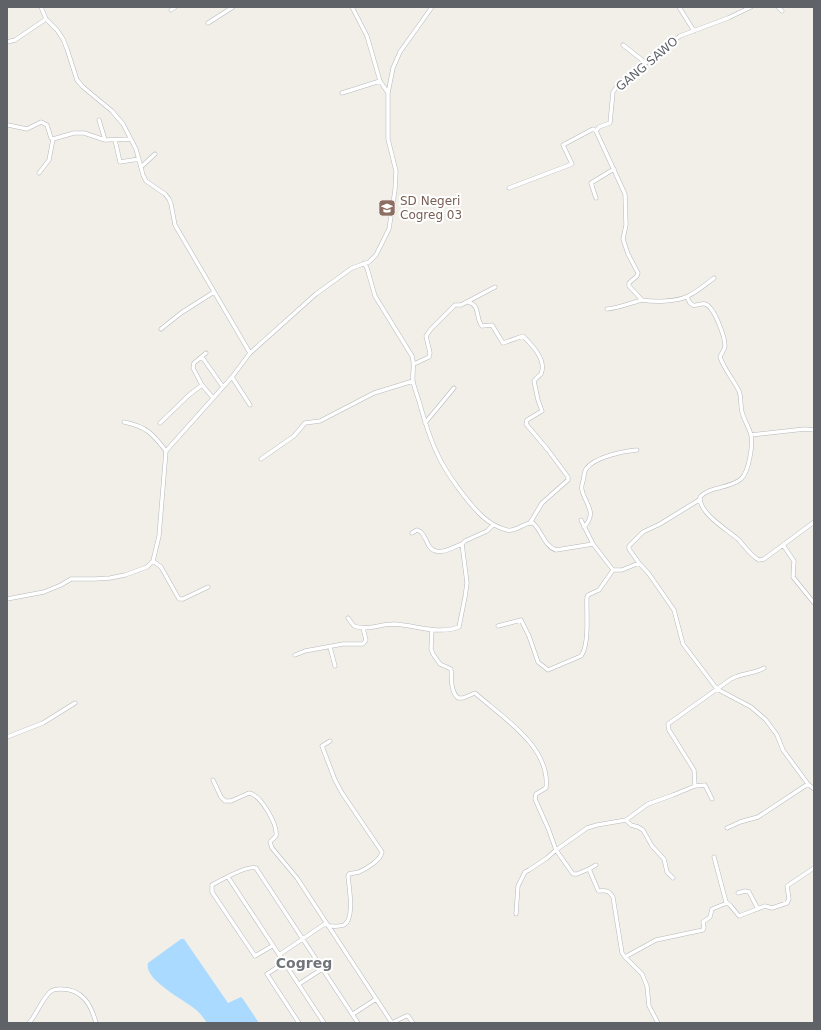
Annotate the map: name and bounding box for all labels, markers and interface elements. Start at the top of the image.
street label: GANG SAWO [613,34,681,94]
place label: SD Negeri Cogreg 03 [400,194,462,222]
school or university icon: SD Negeri Cogreg 03 [377,198,397,218]
district label: Cogreg [276,955,332,971]

